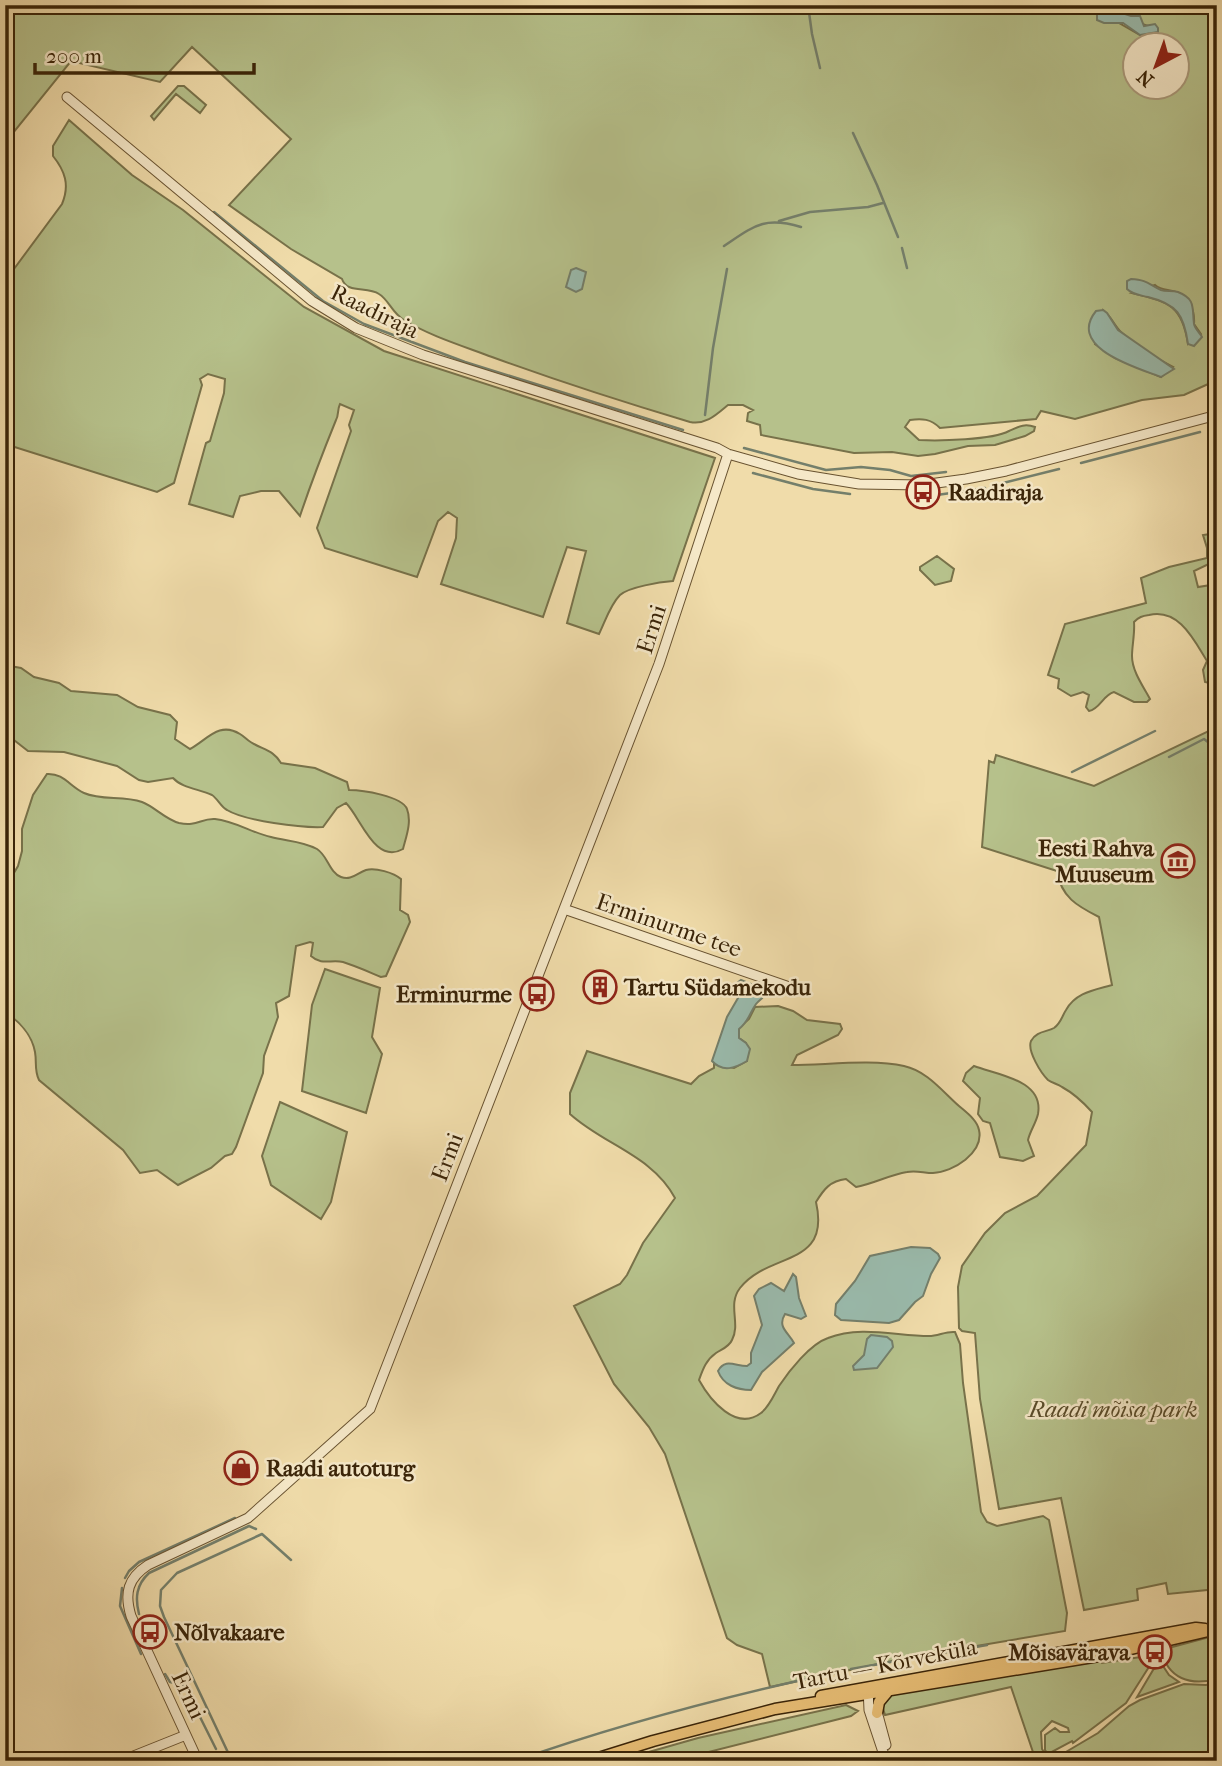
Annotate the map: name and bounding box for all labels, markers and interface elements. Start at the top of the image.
scale bar [35,32,254,76]
north arrow [1120,32,1190,102]
text: 200 m [46,44,102,68]
text: N [1132,65,1158,91]
street label: Raadiraja [326,279,424,344]
bus stop icon: Raadiraja [904,473,942,511]
place label: Raadiraja [948,479,1044,506]
street label: Ermi [631,601,672,657]
place label: Eesti Rahva Muuseum [1038,835,1155,888]
museum icon: Eesti Rahva Muuseum [1159,842,1197,880]
street label: Erminurme tee [593,888,745,963]
building icon: Tartu Südamekodu [581,968,619,1006]
place label: Tartu Südamekodu [623,974,812,1001]
bus stop icon: Erminurme [518,975,556,1013]
place label: Erminurme [396,981,513,1008]
street label: Ermi [426,1129,469,1185]
park label: Raadi mõisa park [1027,1396,1197,1423]
shop icon: Raadi autoturg [222,1449,260,1487]
place label: Raadi autoturg [266,1455,416,1482]
bus stop icon: Nõlvakaare [131,1613,169,1651]
place label: Nõlvakaare [174,1619,285,1646]
street label: Tartu — Kõrveküla [791,1633,980,1696]
bus stop icon: Mõisavärava [1136,1633,1174,1671]
place label: Mõisavärava [1008,1639,1131,1666]
street label: Ermi [166,1667,211,1724]

